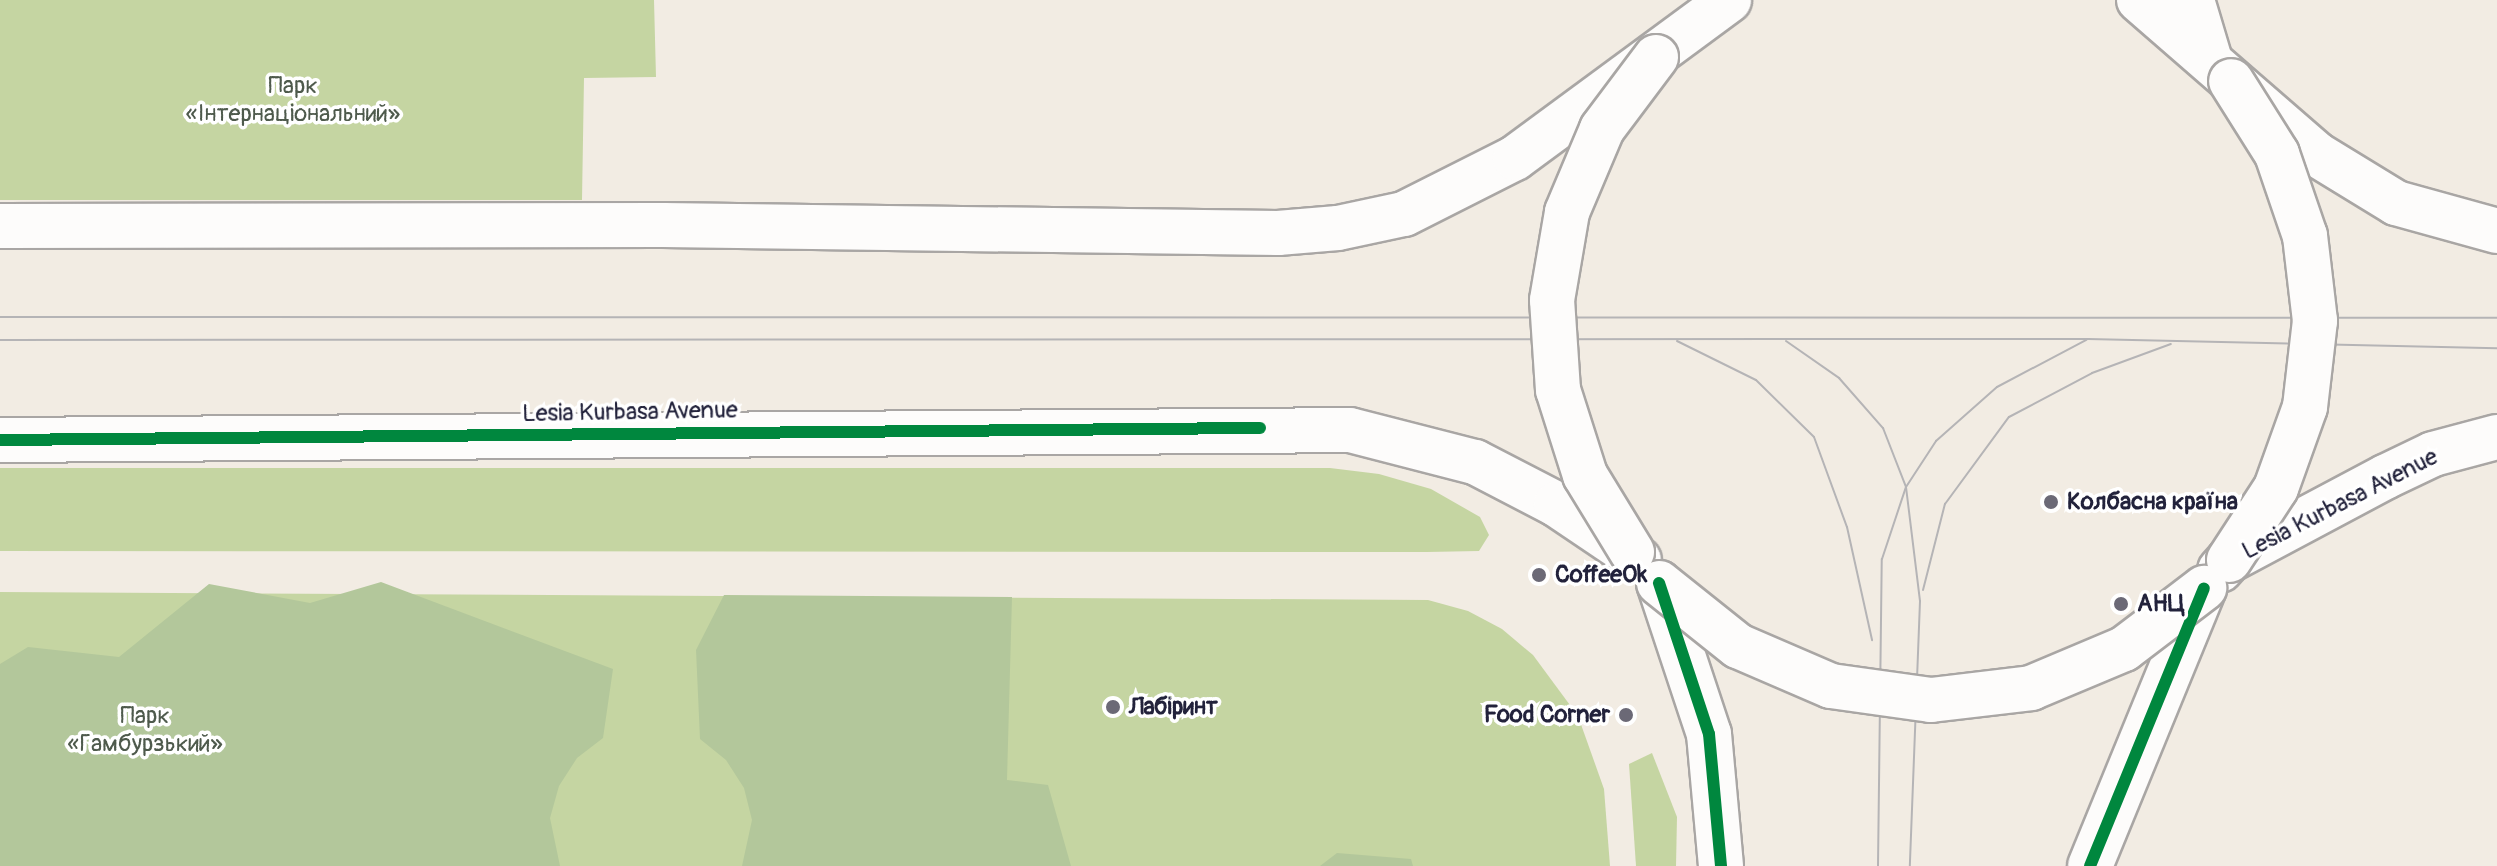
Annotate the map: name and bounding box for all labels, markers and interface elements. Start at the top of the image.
park label: Парк «Інтернаціональний» [186,72,400,128]
street label: Lesia Kurbasa Avenue [522,396,738,428]
street label: Lesia Kurbasa Avenue [2237,442,2443,566]
place label: Колбасна країна [2067,488,2238,516]
marker: Колбасна країна [2042,493,2060,511]
place label: CoffeeOk [1555,561,1647,589]
marker: CoffeeOk [1530,566,1548,584]
place label: АНЦ [2137,590,2185,618]
marker: АНЦ [2112,595,2130,613]
place label: Лабіринт [1129,693,1218,721]
marker: Лабіринт [1104,698,1122,716]
place label: Food Corner [1484,701,1610,729]
park label: Парк «Гамбурзький» [67,702,223,758]
marker: Food Corner [1617,706,1635,724]

